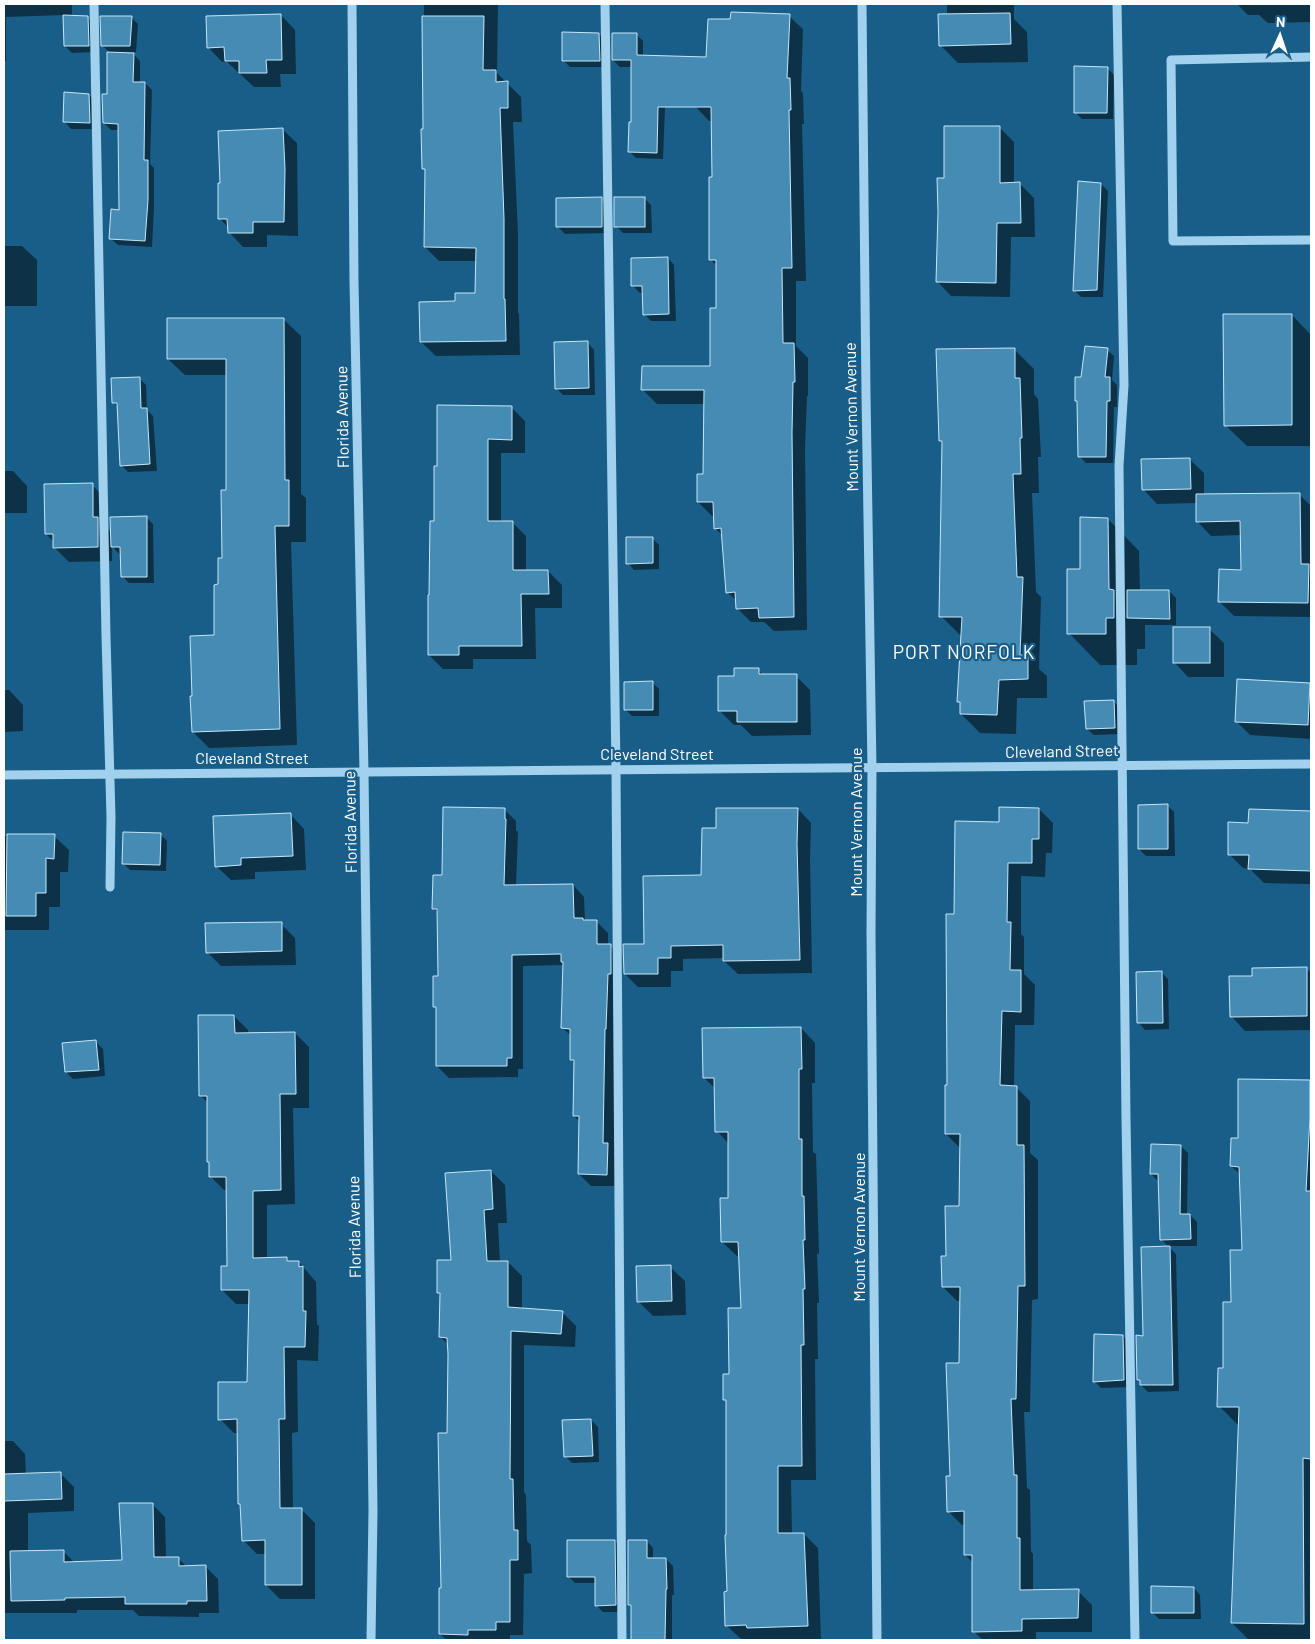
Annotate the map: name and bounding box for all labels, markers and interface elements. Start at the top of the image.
north arrow [1255,10,1305,60]
text: N [1276,13,1286,30]
street label: Mount Vernon Avenue [840,342,861,492]
street label: Florida Avenue [331,366,352,468]
district label: PORT NORFOLK [893,640,1035,663]
street label: Cleveland Street [1005,740,1119,761]
street label: Cleveland Street [600,744,714,763]
street label: Mount Vernon Avenue [846,747,865,897]
street label: Cleveland Street [195,748,309,767]
street label: Florida Avenue [339,771,360,873]
street label: Mount Vernon Avenue [849,1152,868,1302]
street label: Florida Avenue [343,1176,364,1278]

